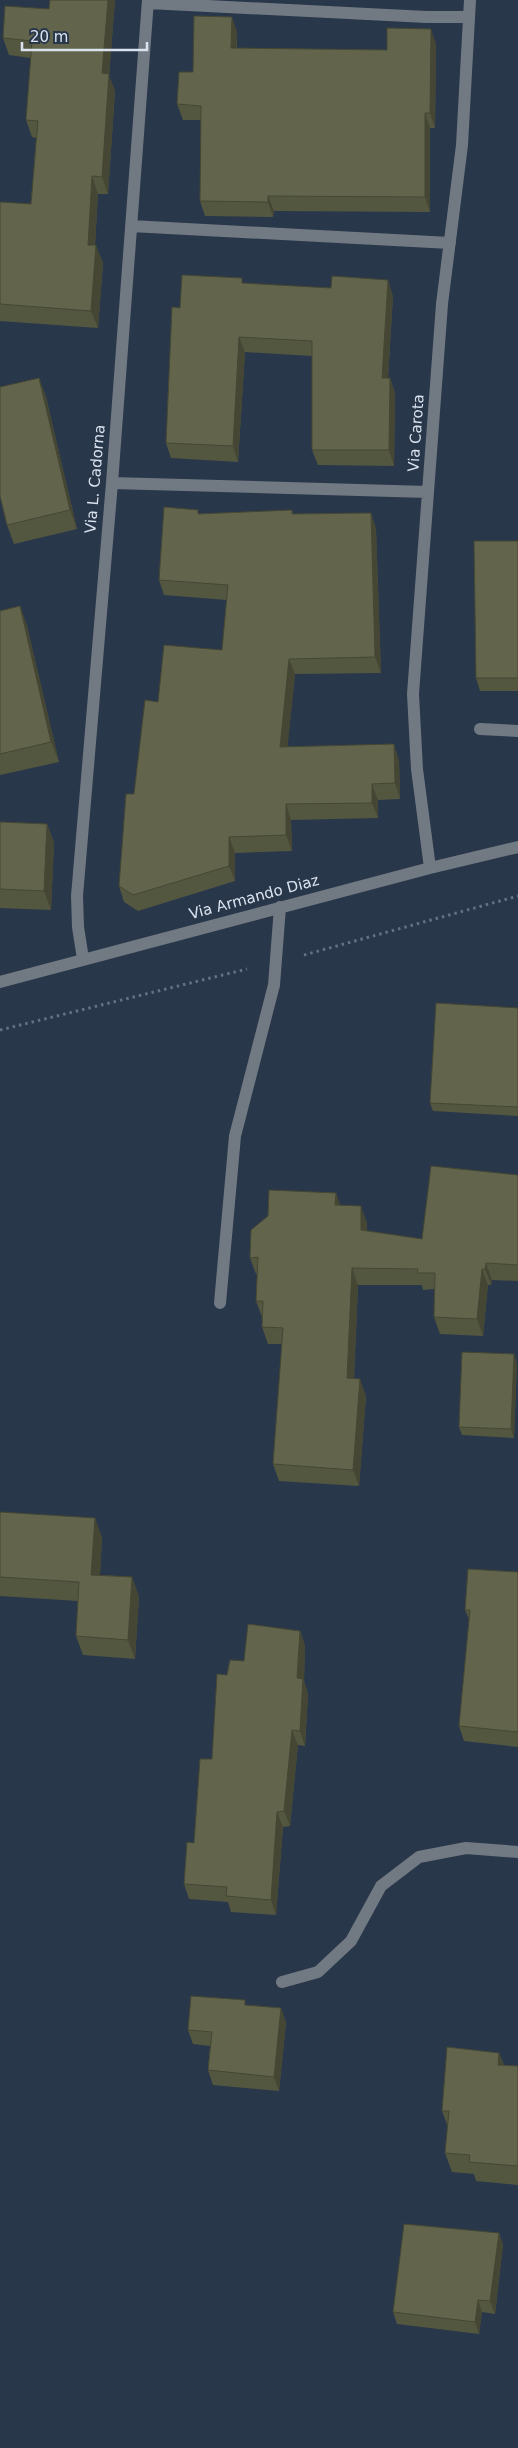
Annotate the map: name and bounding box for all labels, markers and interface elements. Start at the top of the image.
scale bar [22,20,148,52]
text: 20 m [30,28,68,46]
street label: Via Carota [404,394,428,472]
street label: Via L. Cadorna [81,424,109,534]
street label: Via Armando Diaz [187,871,321,923]

